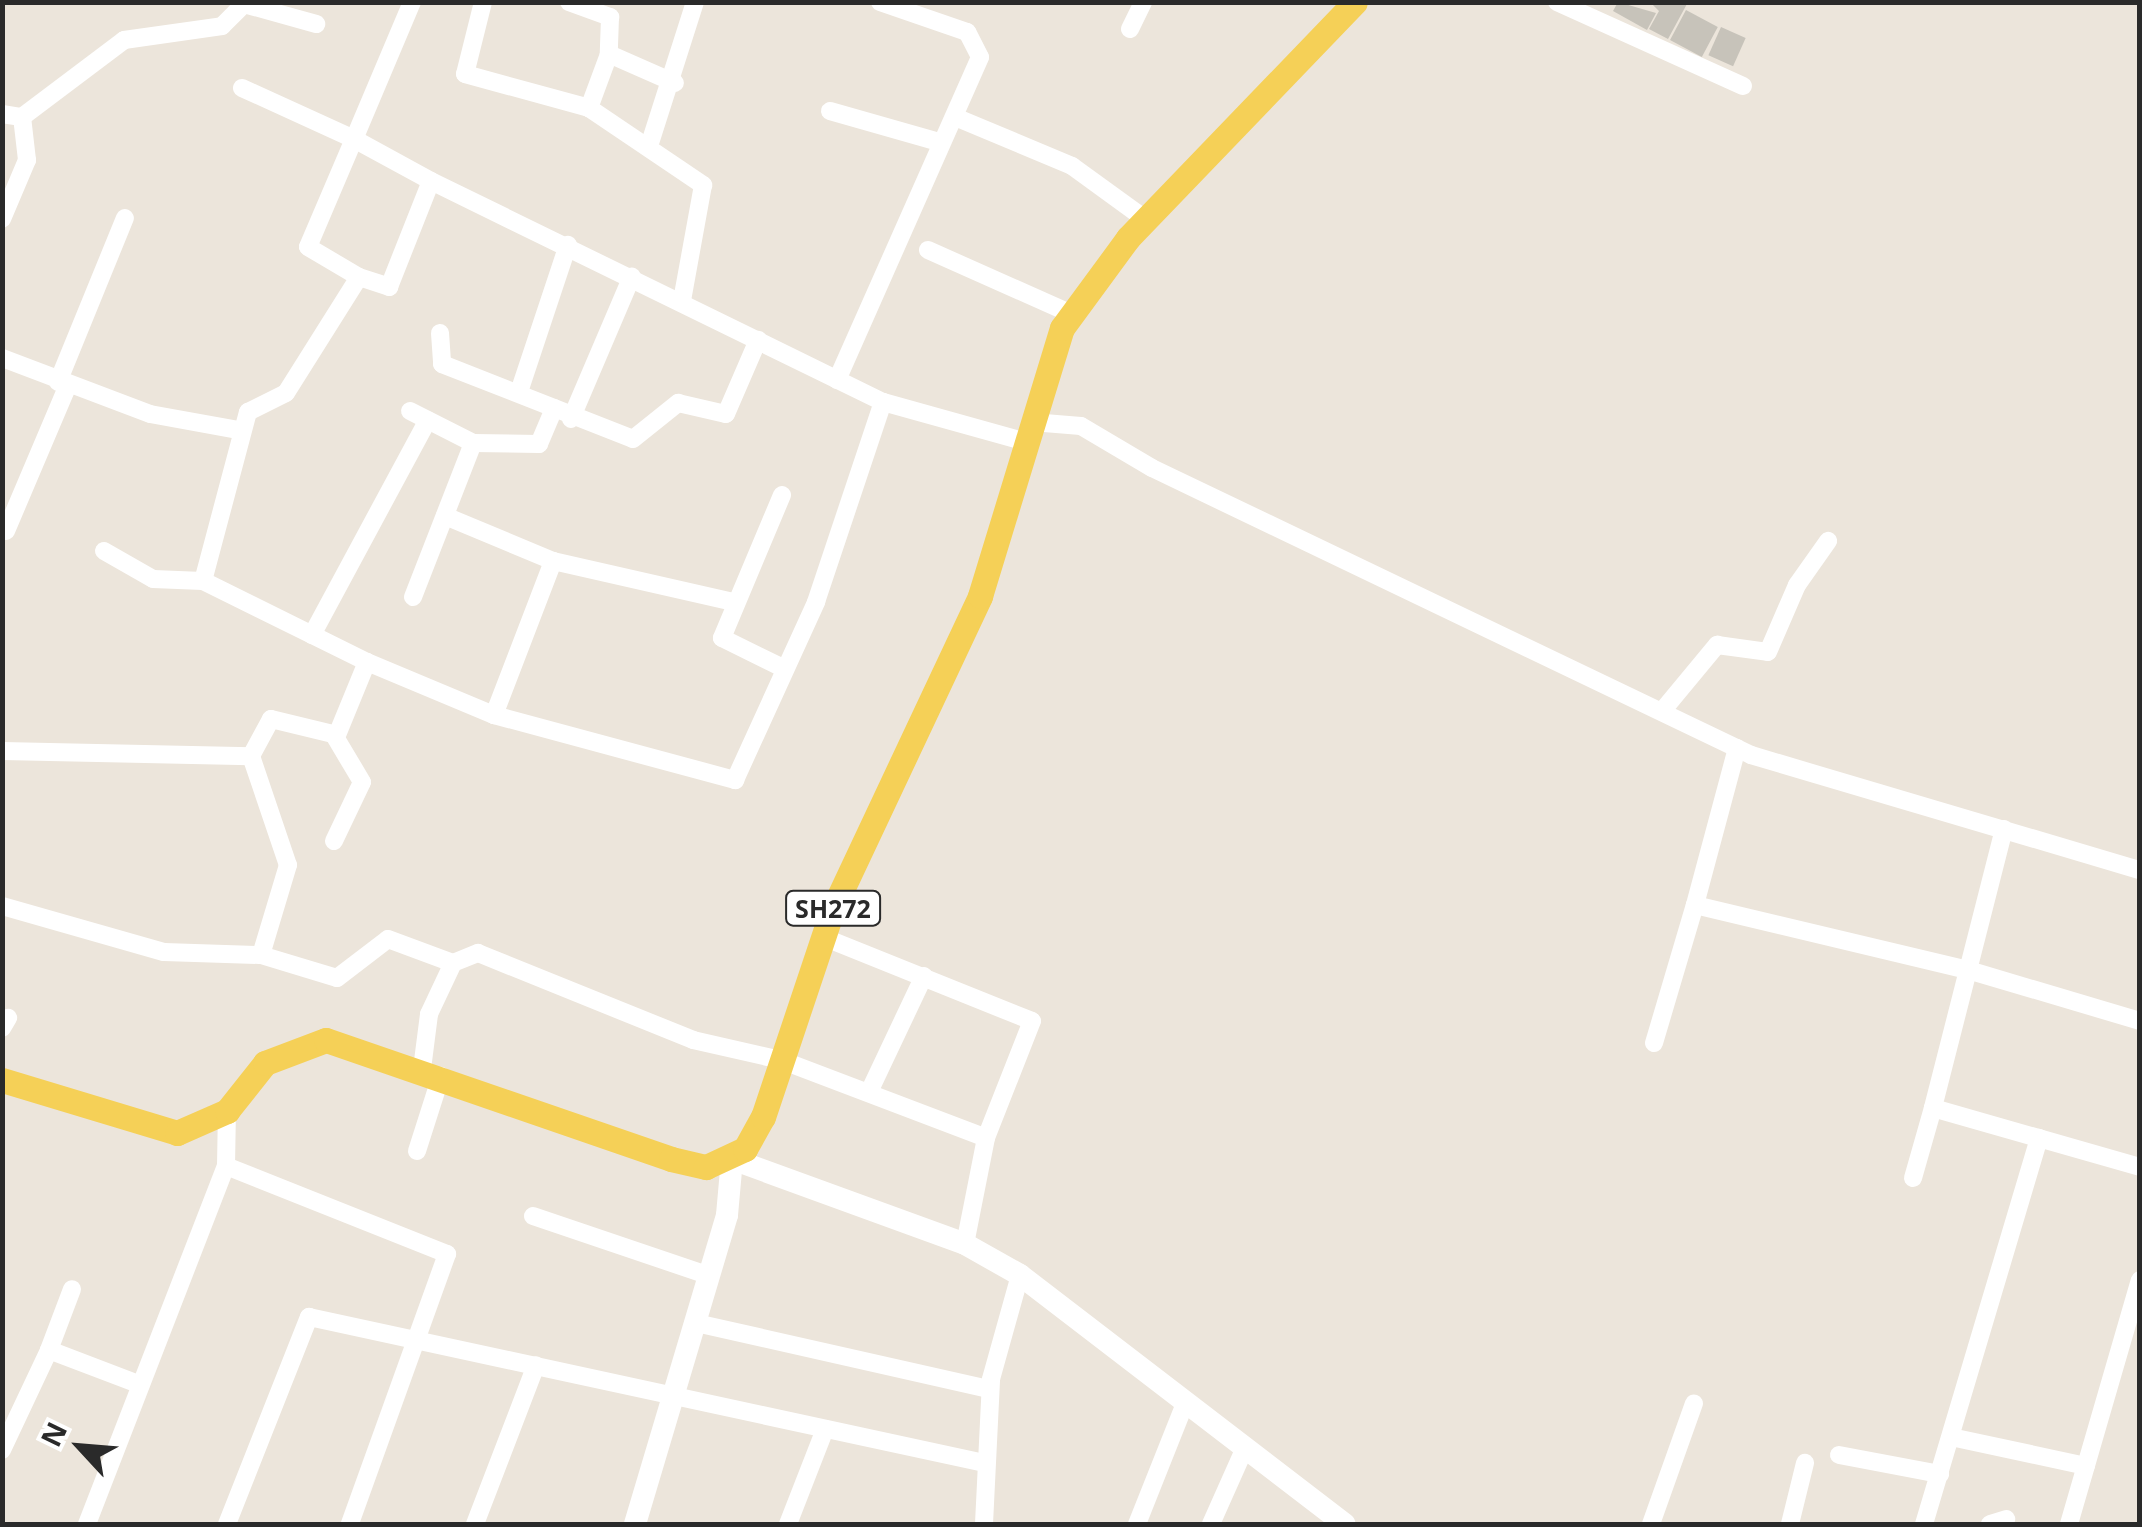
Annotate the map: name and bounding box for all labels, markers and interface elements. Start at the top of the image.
road number: SH272 [783,888,883,928]
north arrow [30,1397,130,1497]
text: N [31,1415,75,1452]

